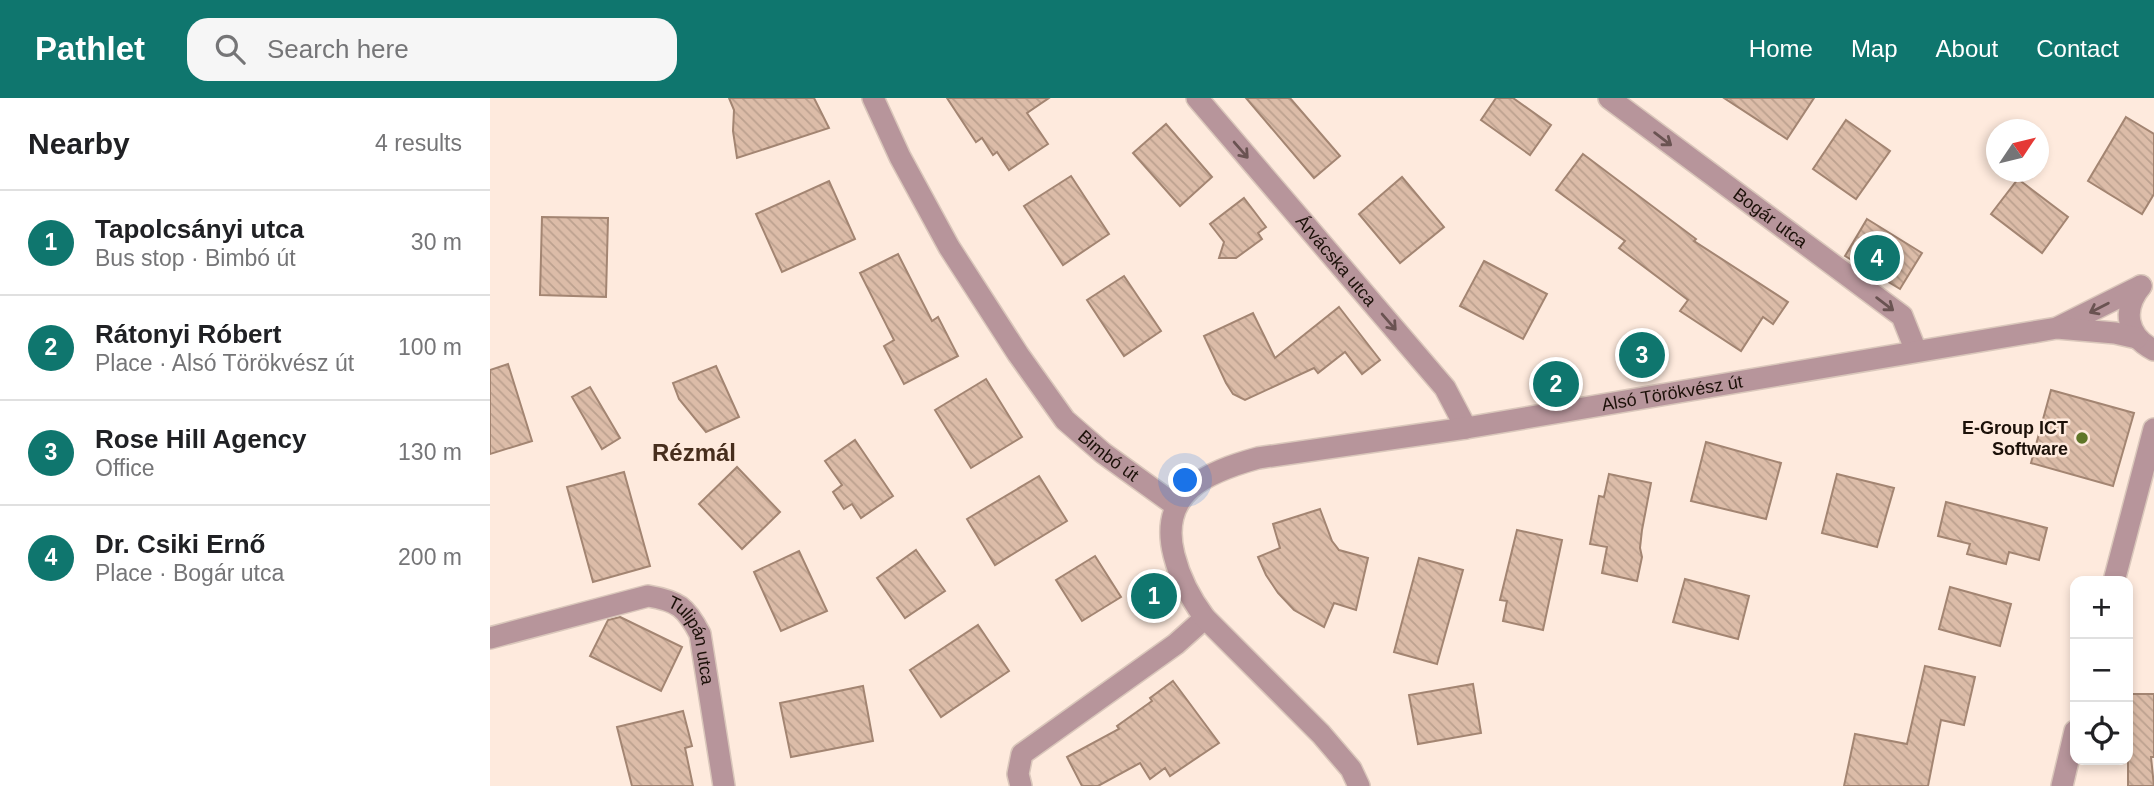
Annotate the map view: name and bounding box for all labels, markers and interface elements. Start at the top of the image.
search box [187,18,677,81]
text: Pathlet [35,30,145,67]
icon: search [211,30,249,68]
text: Search here [267,34,409,64]
text: Home [1749,35,1813,62]
text: Map [1851,35,1898,62]
text: About [1936,35,1998,62]
text: Contact [2036,35,2119,62]
north arrow [1986,119,2049,182]
text: Nearby [28,127,130,160]
text: 4 results [375,130,462,156]
one-way arrow [1654,131,1672,146]
one-way arrow [1233,141,1249,159]
street label: Bogár utca [1729,184,1812,253]
street label: Árvácska utca [1292,211,1381,311]
text: Tapolcsányi utca [95,214,304,244]
text: 1 [45,229,57,255]
text: 30 m [411,229,462,255]
pin: 4 [1854,232,1900,284]
text: Bus stop · Bimbó út [95,245,296,271]
one-way arrow [1875,296,1894,311]
one-way arrow [2089,301,2110,315]
one-way arrow [1381,313,1397,331]
text: Rátonyi Róbert [95,319,281,349]
pin: 3 [1619,329,1665,381]
text: 2 [45,334,57,360]
text: 100 m [398,334,462,360]
text: Place · Alsó Törökvész út [95,350,354,376]
pin: 2 [1533,358,1579,410]
street label: Alsó Törökvész út [1600,371,1744,415]
place label: E-Group ICT Software [1962,418,2068,459]
text: Rose Hill Agency [95,424,306,454]
street label: Bimbó út [1074,426,1143,485]
marker: E-Group ICT Software [2074,430,2090,446]
text: 3 [45,439,57,465]
text: 130 m [398,439,462,465]
district label: Rézmál [652,439,736,466]
text: Office [95,455,155,481]
your location [1168,463,1202,497]
text: Dr. Csiki Ernő [95,529,266,559]
text: 4 [45,544,57,570]
text: 200 m [398,544,462,570]
text: Place · Bogár utca [95,560,284,586]
pin: 1 [1131,570,1177,622]
map controls [2070,576,2133,765]
button: + [2070,576,2133,639]
street label: Tulipán utca [665,592,718,687]
button: − [2070,639,2133,702]
button: locate [2070,702,2133,765]

